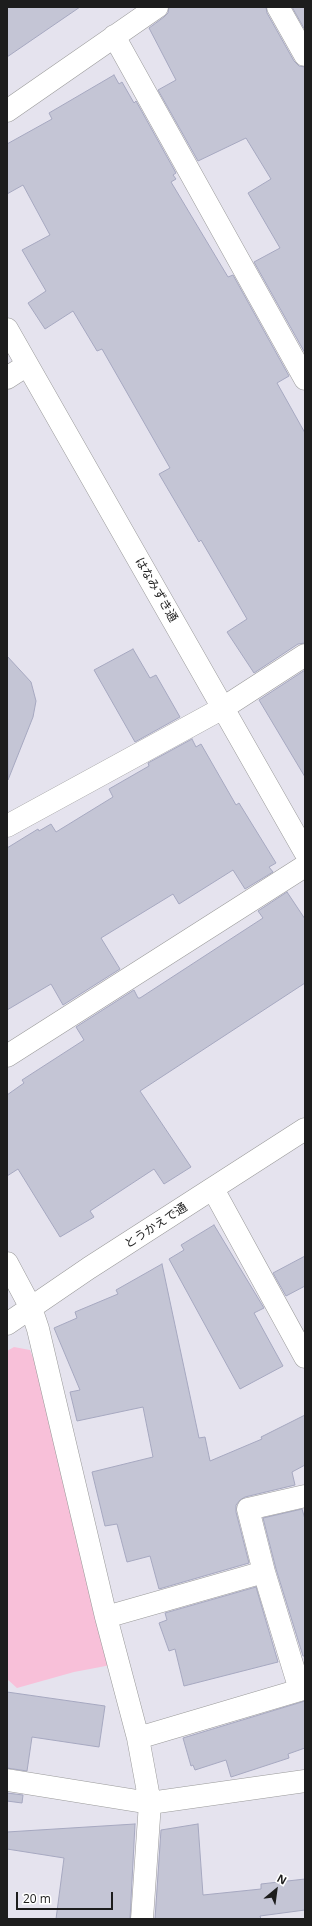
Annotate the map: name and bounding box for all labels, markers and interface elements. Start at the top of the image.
street label: はなみずき通 [132,555,180,625]
street label: とうかえで通 [122,1200,190,1252]
north arrow [256,1870,296,1910]
text: N [275,1870,290,1888]
scale bar [18,1884,115,1910]
text: 20 m [23,1890,51,1907]

